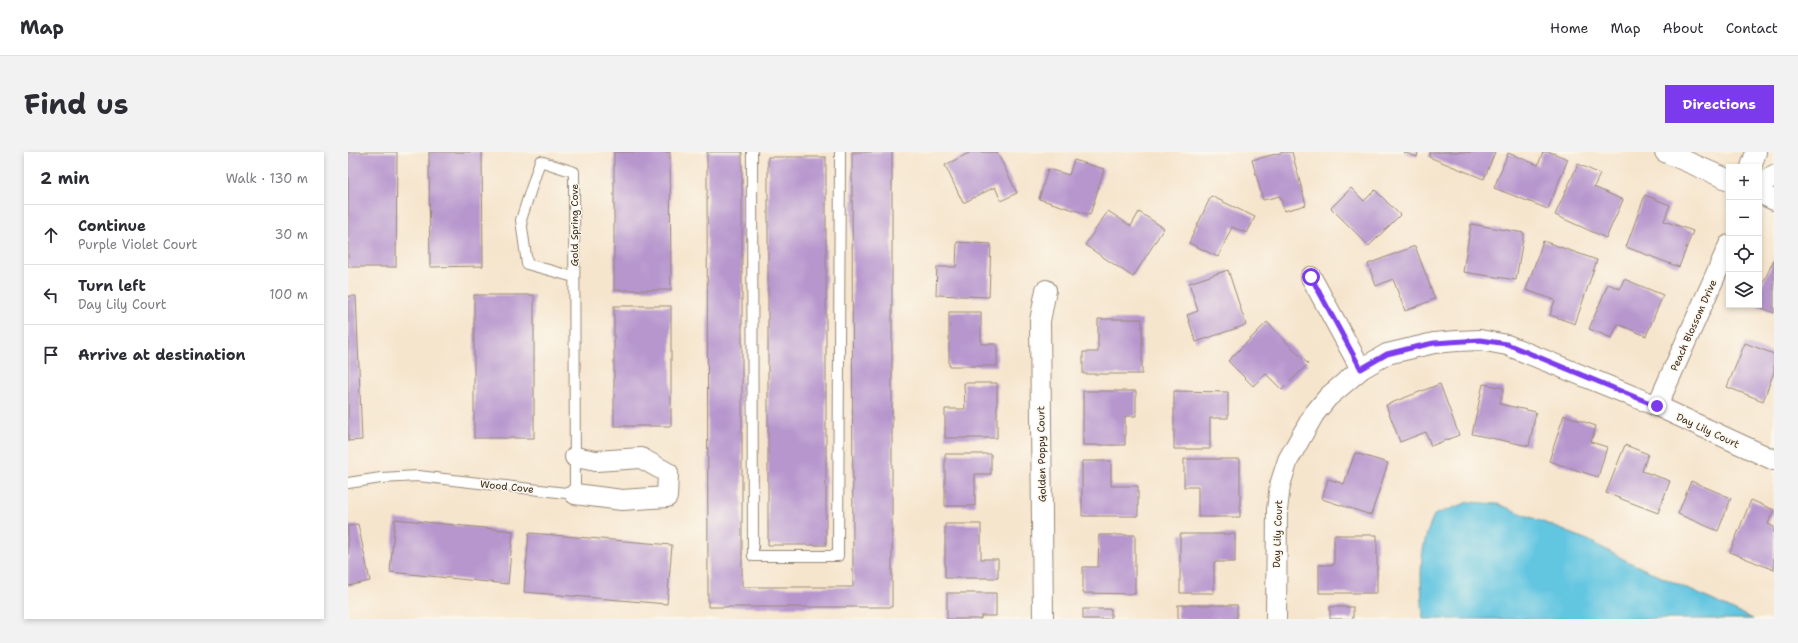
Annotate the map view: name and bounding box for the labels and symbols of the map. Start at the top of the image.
street label: Gold Spring Cove [568,183,581,266]
route start [1302,268,1320,286]
street label: Peach Blossom Drive [1667,277,1720,373]
route end [1648,397,1666,415]
street label: Golden Poppy Court [1034,406,1049,502]
street label: Day Lily Court [1674,410,1741,451]
street label: Wood Cove [480,477,535,496]
street label: Day Lily Court [1270,500,1285,568]

